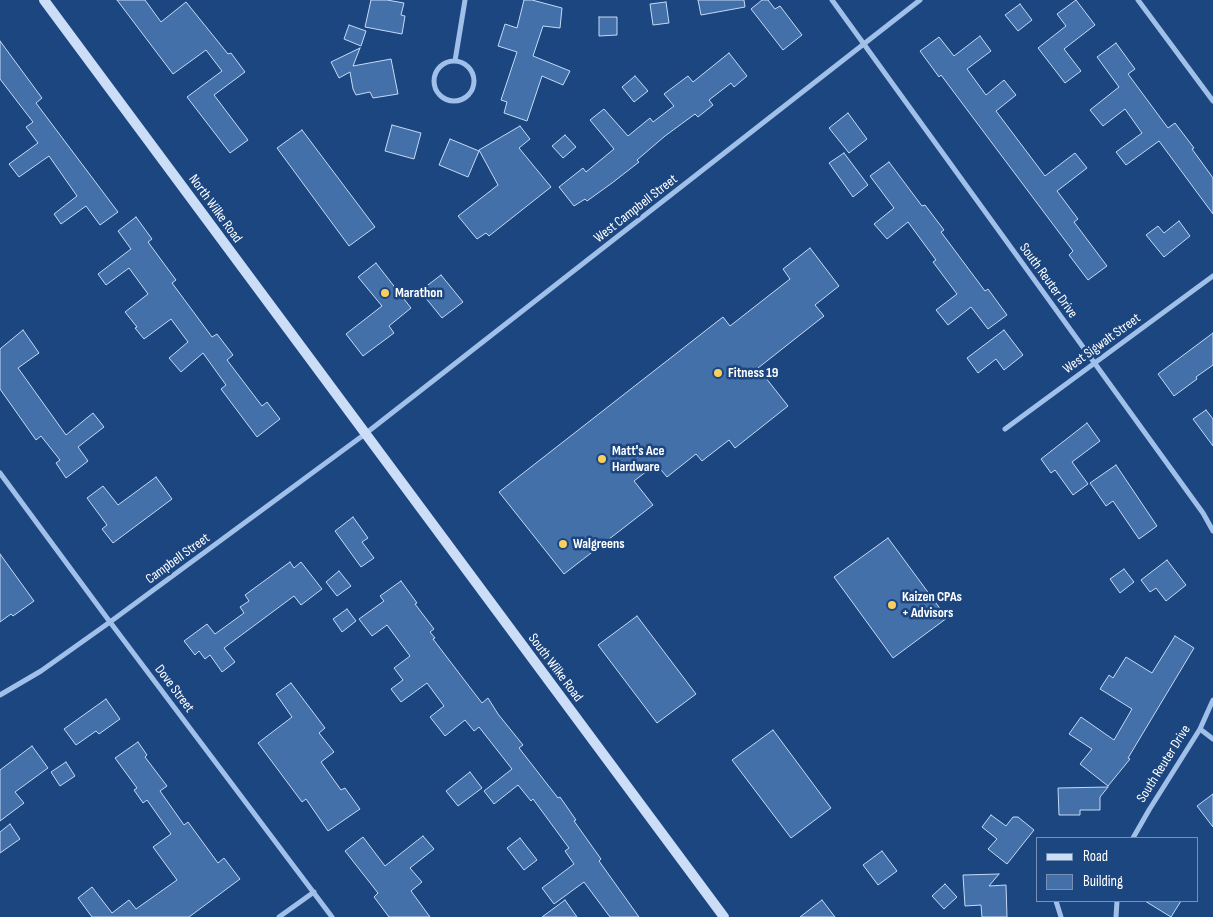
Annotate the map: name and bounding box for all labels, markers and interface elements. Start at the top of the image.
street label: West Campbell Street [591,171,681,247]
street label: North Wilke Road [185,172,245,246]
street label: South Reuter Drive [1015,240,1081,322]
place label: Marathon [395,285,443,301]
marker: Marathon [379,287,391,299]
street label: West Sigwalt Street [1060,310,1144,378]
place label: Fitness 19 [728,365,778,381]
marker: Fitness 19 [712,367,724,379]
place label: Matt's Ace Hardware [612,443,665,476]
marker: Matt's Ace Hardware [596,453,608,465]
street label: Campbell Street [143,530,213,588]
place label: Walgreens [573,536,625,552]
marker: Walgreens [557,538,569,550]
place label: Kaizen CPAs + Advisors [902,589,962,622]
marker: Kaizen CPAs + Advisors [886,599,898,611]
street label: South Wilke Road [524,631,586,705]
street label: Dove Street [151,662,197,716]
street label: South Reuter Drive [1133,722,1195,806]
legend [1036,837,1198,902]
text: Road [1083,847,1108,866]
text: Building [1083,872,1123,891]

